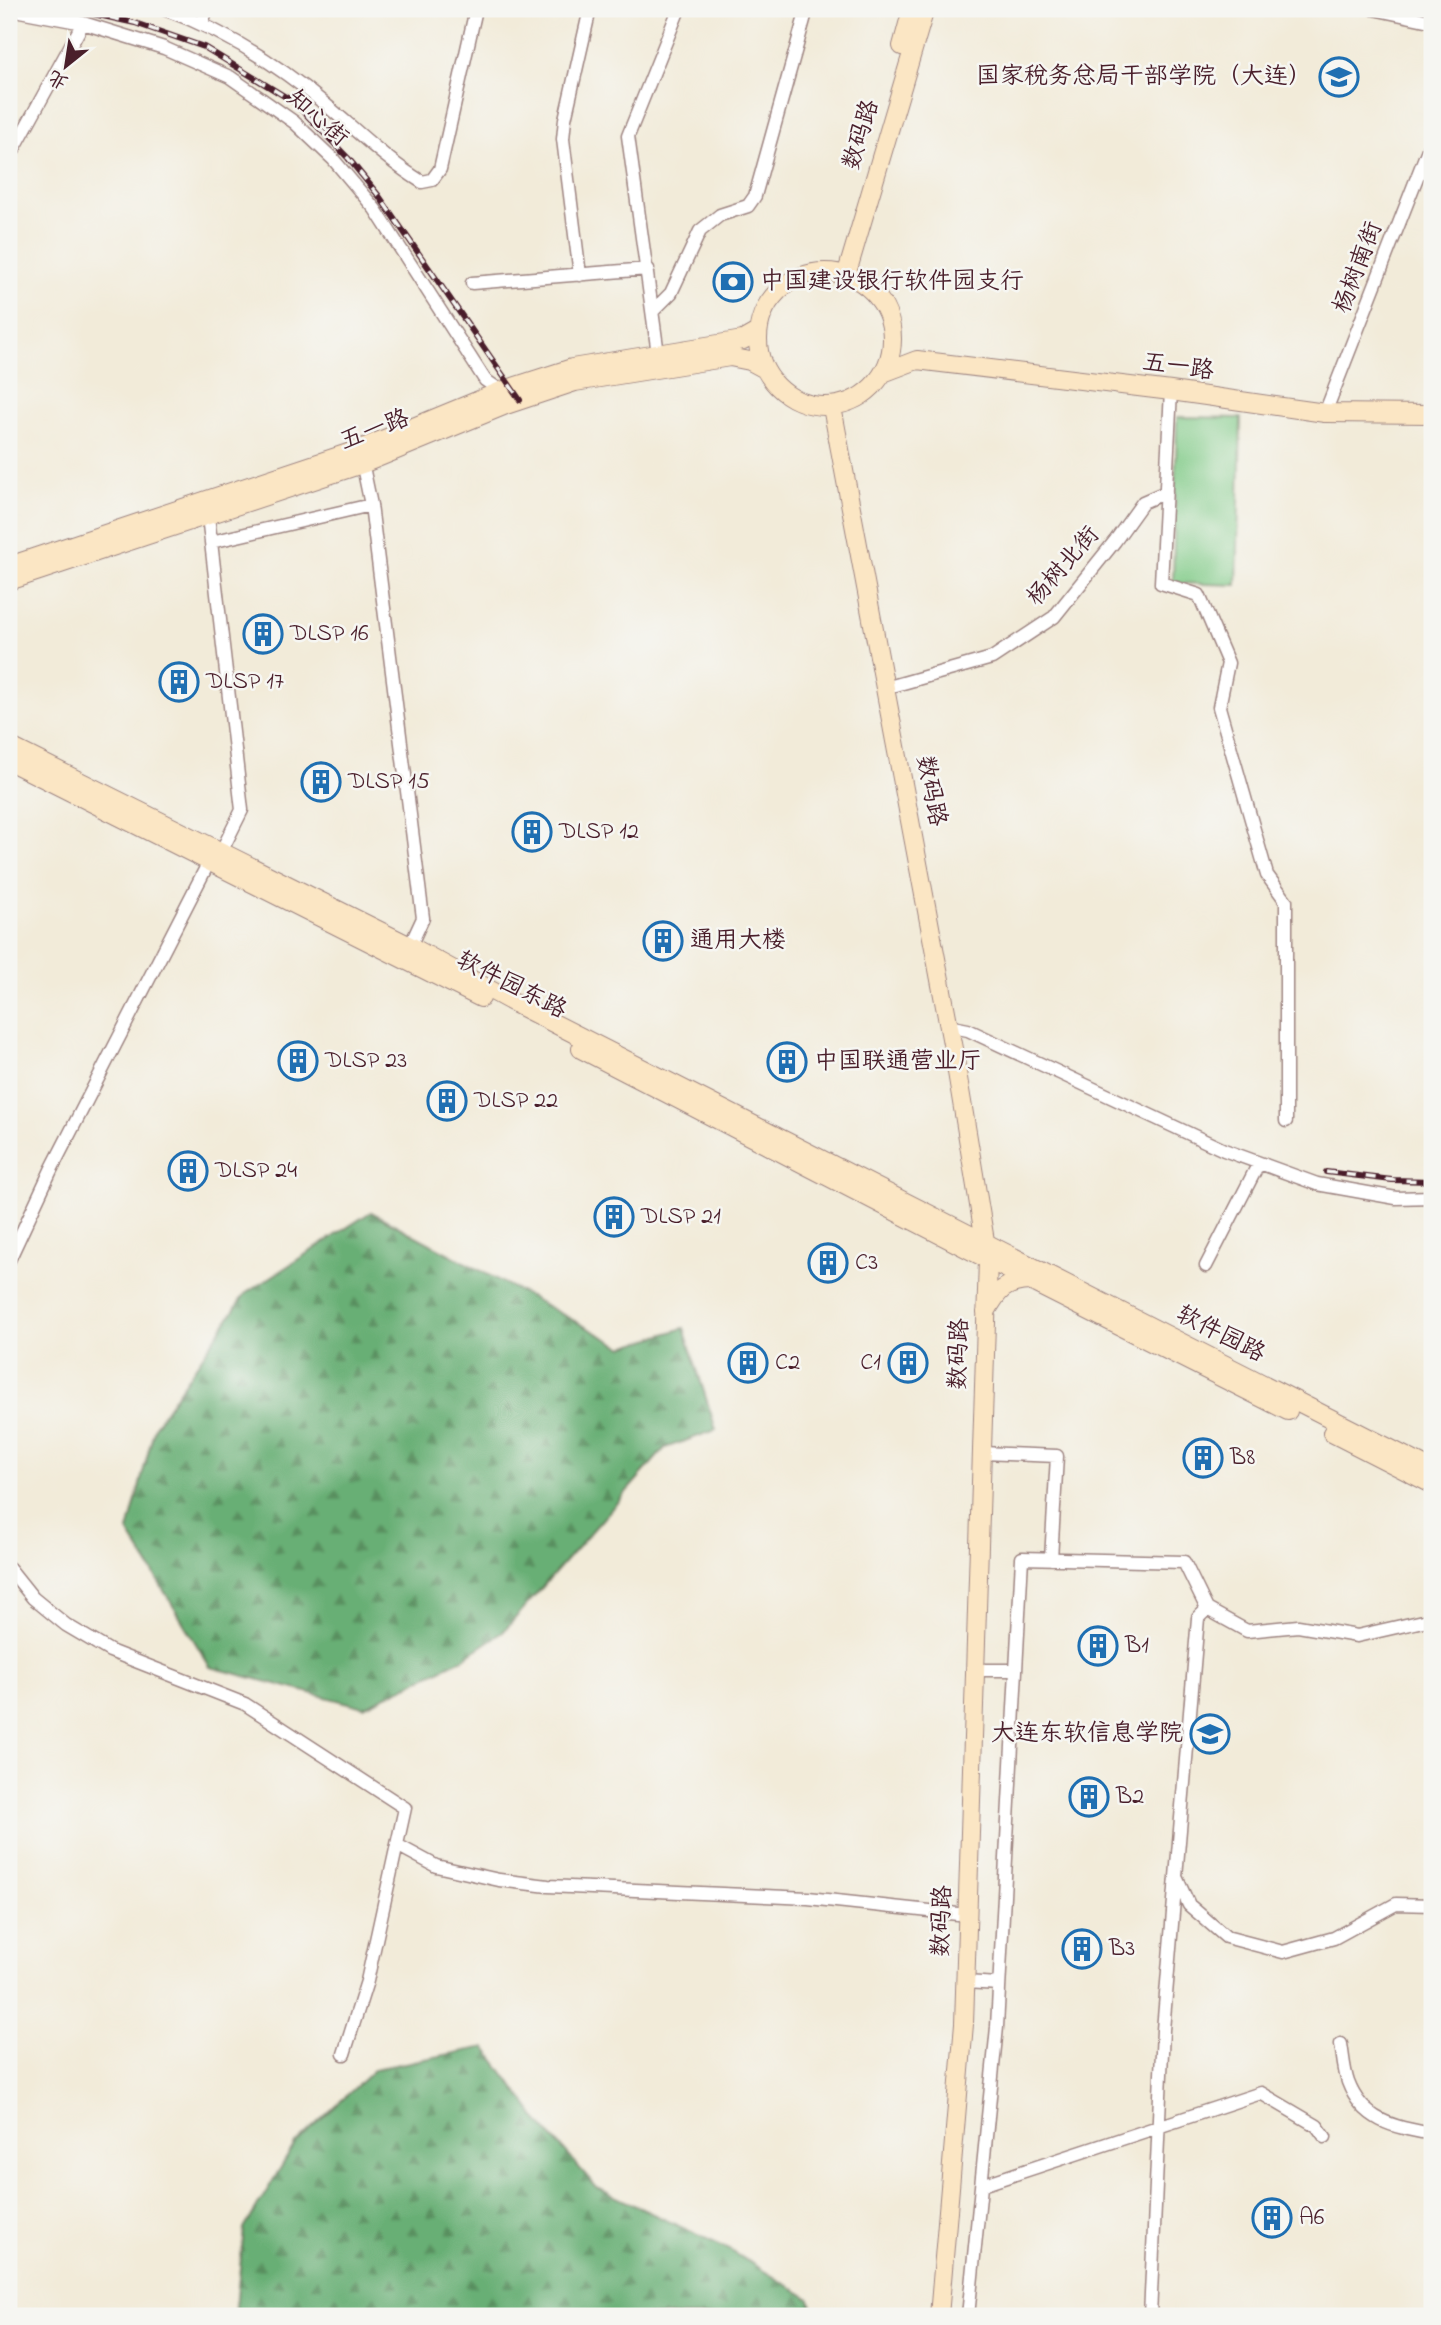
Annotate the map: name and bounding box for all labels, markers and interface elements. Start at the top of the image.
north arrow [32,32,102,102]
school or university icon: 国家税务总局干部学院（大连） [1318,56,1360,98]
place label: 国家税务总局干部学院（大连） [976,60,1312,95]
text: 北 [44,62,74,95]
street label: 知心街 [278,82,356,156]
street label: 数码路 [835,95,889,175]
street label: 杨树南街 [1325,217,1393,319]
bank icon: 中国建设银行软件园支行 [712,261,754,303]
place label: 中国建设银行软件园支行 [760,265,1024,300]
street label: 五一路 [1140,346,1216,390]
street label: 五一路 [335,402,415,460]
street label: 杨树北街 [1019,519,1109,615]
building icon: DLSP 16 [242,613,284,655]
place label: DLSP 16 [289,617,369,652]
building icon: DLSP 17 [158,661,200,703]
place label: DLSP 17 [205,665,284,700]
street label: 数码路 [906,752,954,830]
building icon: DLSP 15 [300,761,342,803]
place label: DLSP 15 [347,765,430,800]
building icon: DLSP 12 [511,811,553,853]
place label: DLSP 12 [558,815,639,850]
building icon: 通用大楼 [642,920,684,962]
place label: 通用大楼 [690,924,786,959]
street label: 软件园东路 [450,943,572,1029]
building icon: DLSP 23 [277,1040,319,1082]
building icon: 中国联通营业厅 [766,1041,808,1083]
place label: DLSP 23 [324,1044,407,1079]
place label: 中国联通营业厅 [814,1045,982,1080]
building icon: DLSP 22 [426,1080,468,1122]
place label: DLSP 22 [473,1084,558,1119]
building icon: DLSP 24 [167,1150,209,1192]
place label: DLSP 24 [214,1154,297,1189]
building icon: DLSP 21 [593,1196,635,1238]
place label: DLSP 21 [640,1200,721,1235]
building icon: C3 [807,1242,849,1284]
place label: C3 [855,1246,878,1281]
street label: 软件园路 [1169,1298,1271,1372]
street label: 数码路 [941,1317,979,1391]
building icon: C2 [727,1342,769,1384]
building icon: C1 [887,1342,929,1384]
place label: C2 [775,1346,800,1381]
place label: C1 [860,1346,881,1381]
building icon: B8 [1182,1437,1224,1479]
place label: B8 [1229,1441,1255,1476]
building icon: B1 [1077,1625,1119,1667]
place label: B1 [1124,1629,1149,1664]
school or university icon: 大连东软信息学院 [1189,1713,1231,1755]
place label: 大连东软信息学院 [991,1717,1183,1752]
building icon: B2 [1068,1776,1110,1818]
place label: B2 [1115,1780,1144,1815]
street label: 数码路 [924,1884,962,1958]
building icon: B3 [1061,1928,1103,1970]
place label: B3 [1108,1932,1135,1967]
building icon: A6 [1251,2197,1293,2239]
place label: A6 [1299,2201,1325,2236]

